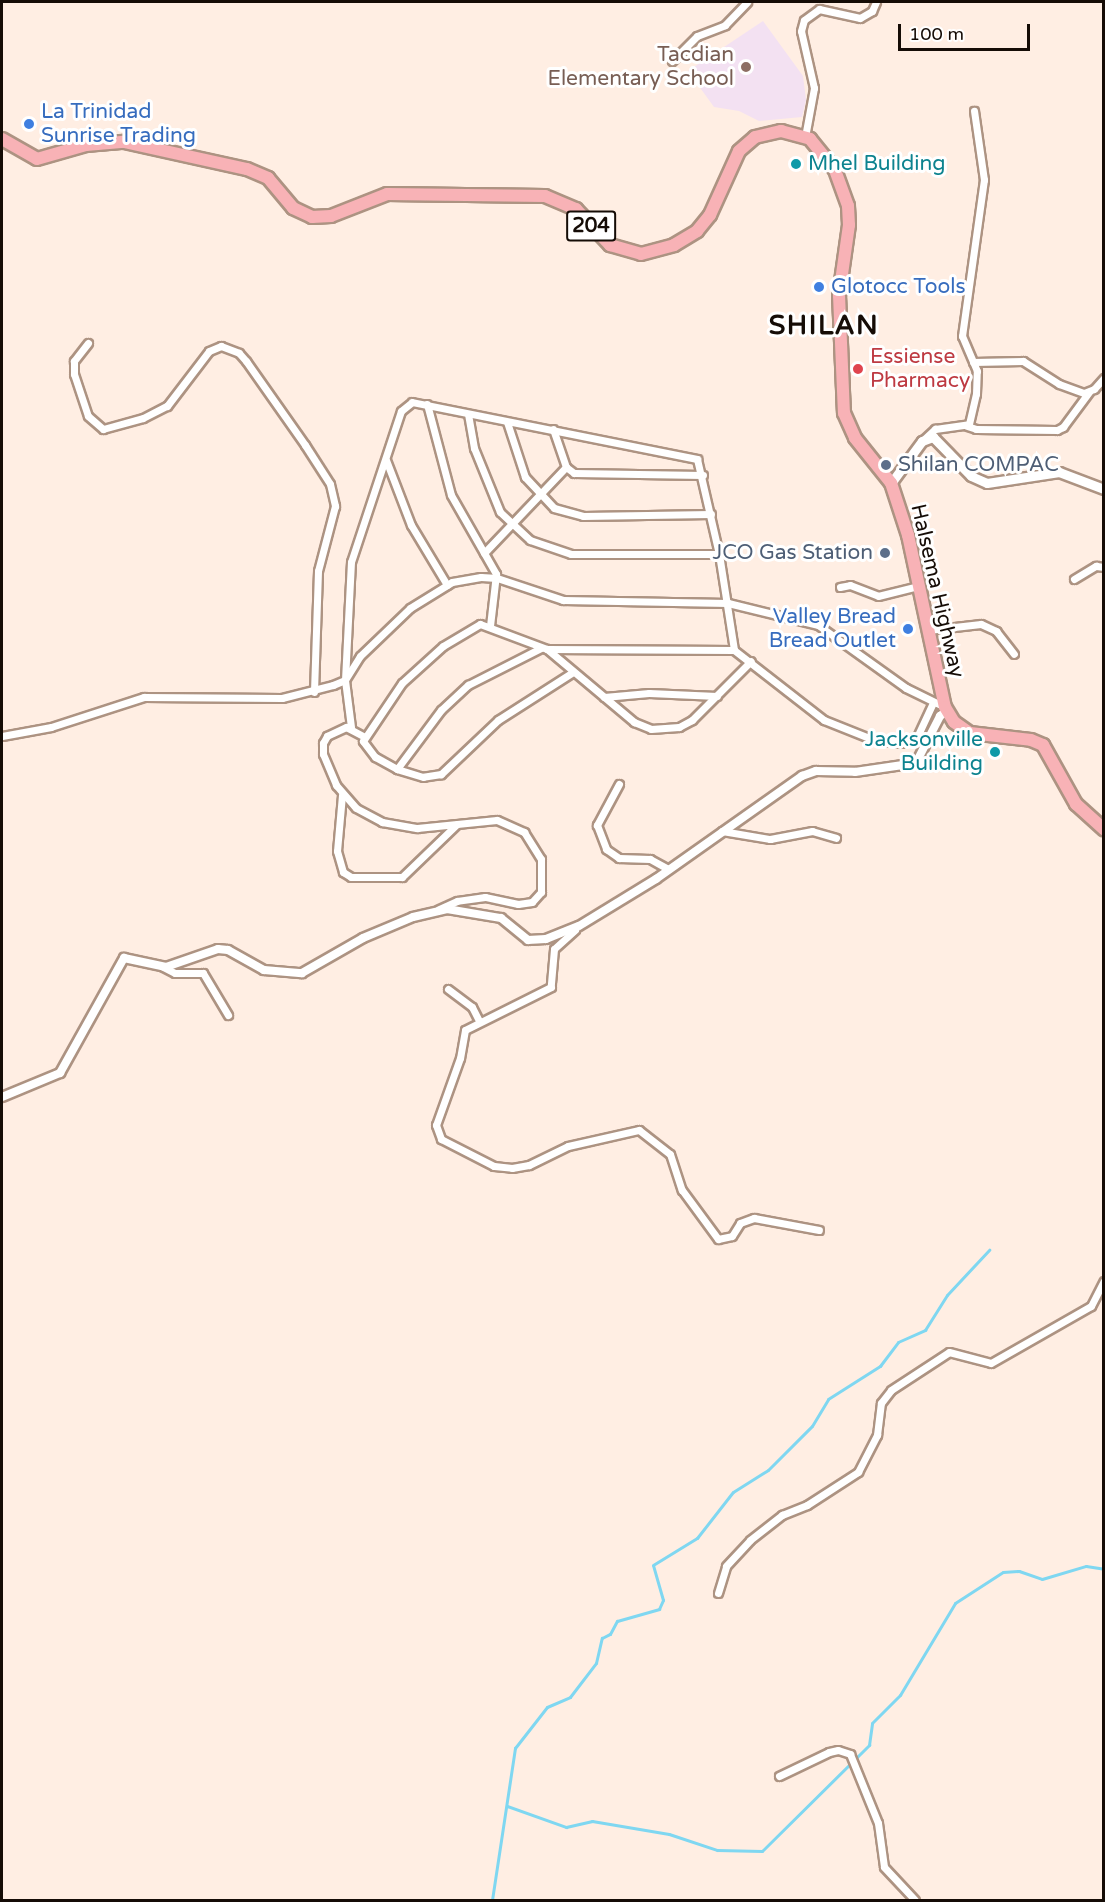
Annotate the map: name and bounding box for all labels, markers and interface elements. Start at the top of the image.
scale bar [901,12,1033,50]
text: 100 m [909,23,964,45]
place label: Tacdian Elementary School [547,42,734,92]
marker: Tacdian Elementary School [739,60,753,74]
place label: La Trinidad Sunrise Trading [41,99,196,149]
marker: La Trinidad Sunrise Trading [22,117,36,131]
place label: Mhel Building [808,151,946,177]
marker: Mhel Building [789,157,803,171]
road number: 204 [566,209,616,243]
place label: Glotocc Tools [831,274,966,300]
marker: Glotocc Tools [812,280,826,294]
district label: SHILAN [769,310,879,342]
place label: Essiense Pharmacy [870,344,970,394]
marker: Essiense Pharmacy [851,362,865,376]
place label: Shilan COMPAC [898,452,1059,478]
marker: Shilan COMPAC [879,458,893,472]
street label: Halsema Highway [905,502,969,680]
place label: JCO Gas Station [712,540,873,566]
marker: JCO Gas Station [878,546,892,560]
place label: Valley Bread Bread Outlet [769,604,896,654]
marker: Valley Bread Bread Outlet [901,622,915,636]
place label: Jacksonville Building [865,727,983,777]
marker: Jacksonville Building [988,745,1002,759]

